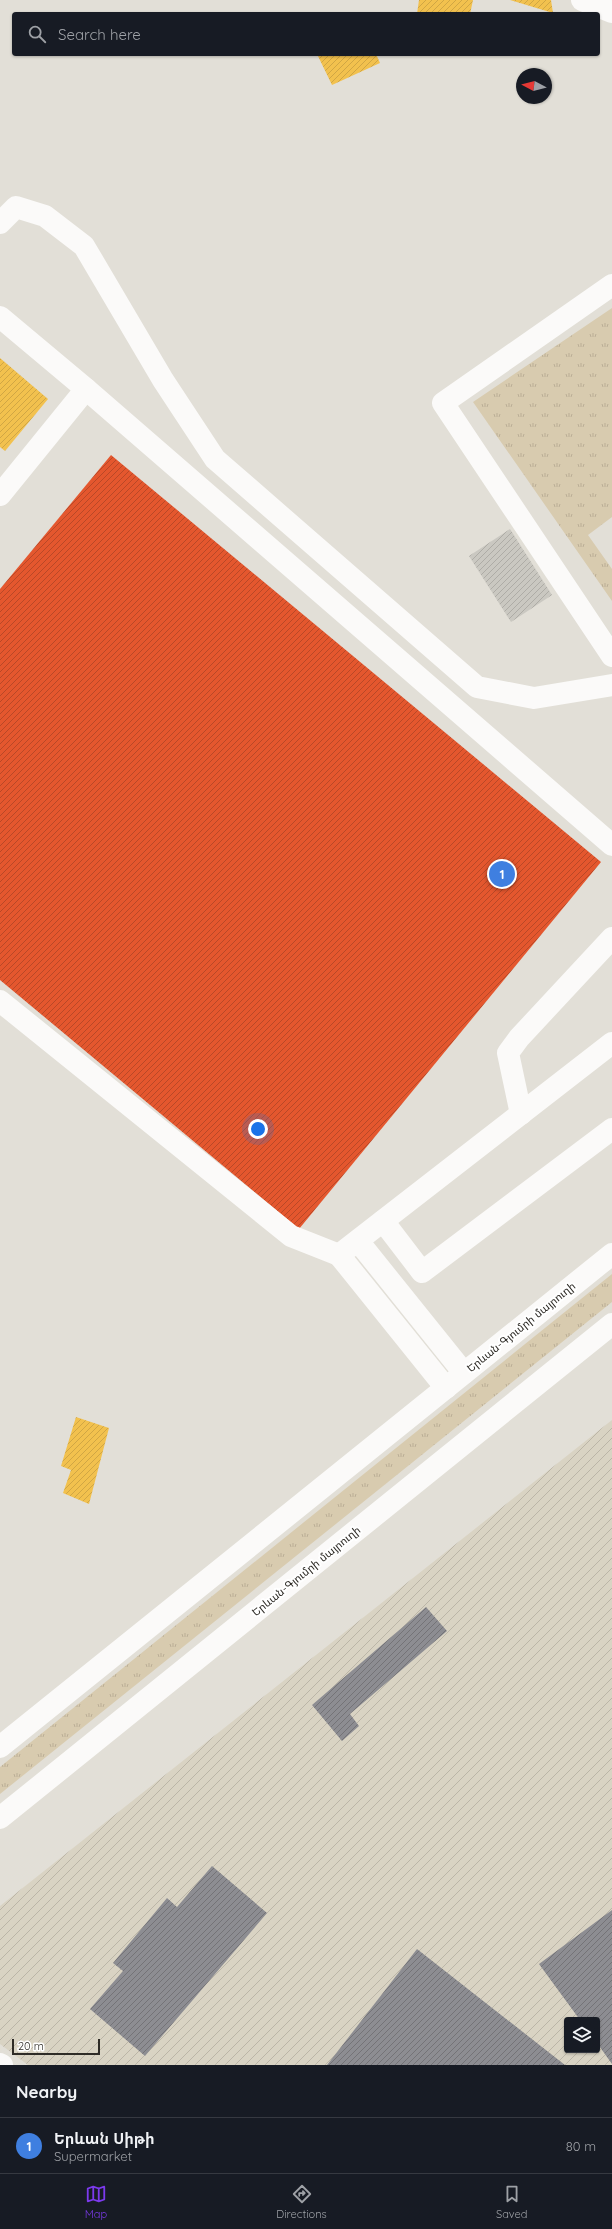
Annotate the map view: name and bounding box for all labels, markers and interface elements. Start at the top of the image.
search box [12,12,600,56]
icon: search [26,23,48,45]
text: Search here [58,25,141,44]
north arrow [516,68,552,104]
pin: 1 [489,859,515,889]
your location [248,1119,268,1139]
street label: Երևան-Գյումրի մայրուղի [464,1279,578,1375]
street label: Երևան-Գյումրի մայրուղի [249,1523,363,1619]
map controls [564,2017,600,2053]
button: layers [564,2017,600,2053]
scale bar [12,2037,100,2056]
text: 20 m [18,2039,44,2053]
text: Nearby [16,2081,77,2102]
text: Երևան Սիթի [54,2129,155,2148]
text: 1 [26,2138,32,2154]
text: 80 m [566,2138,596,2154]
text: Supermarket [54,2148,132,2164]
tab: Map [85,2183,107,2221]
tab: Directions [276,2183,327,2221]
tab: Saved [496,2183,527,2221]

